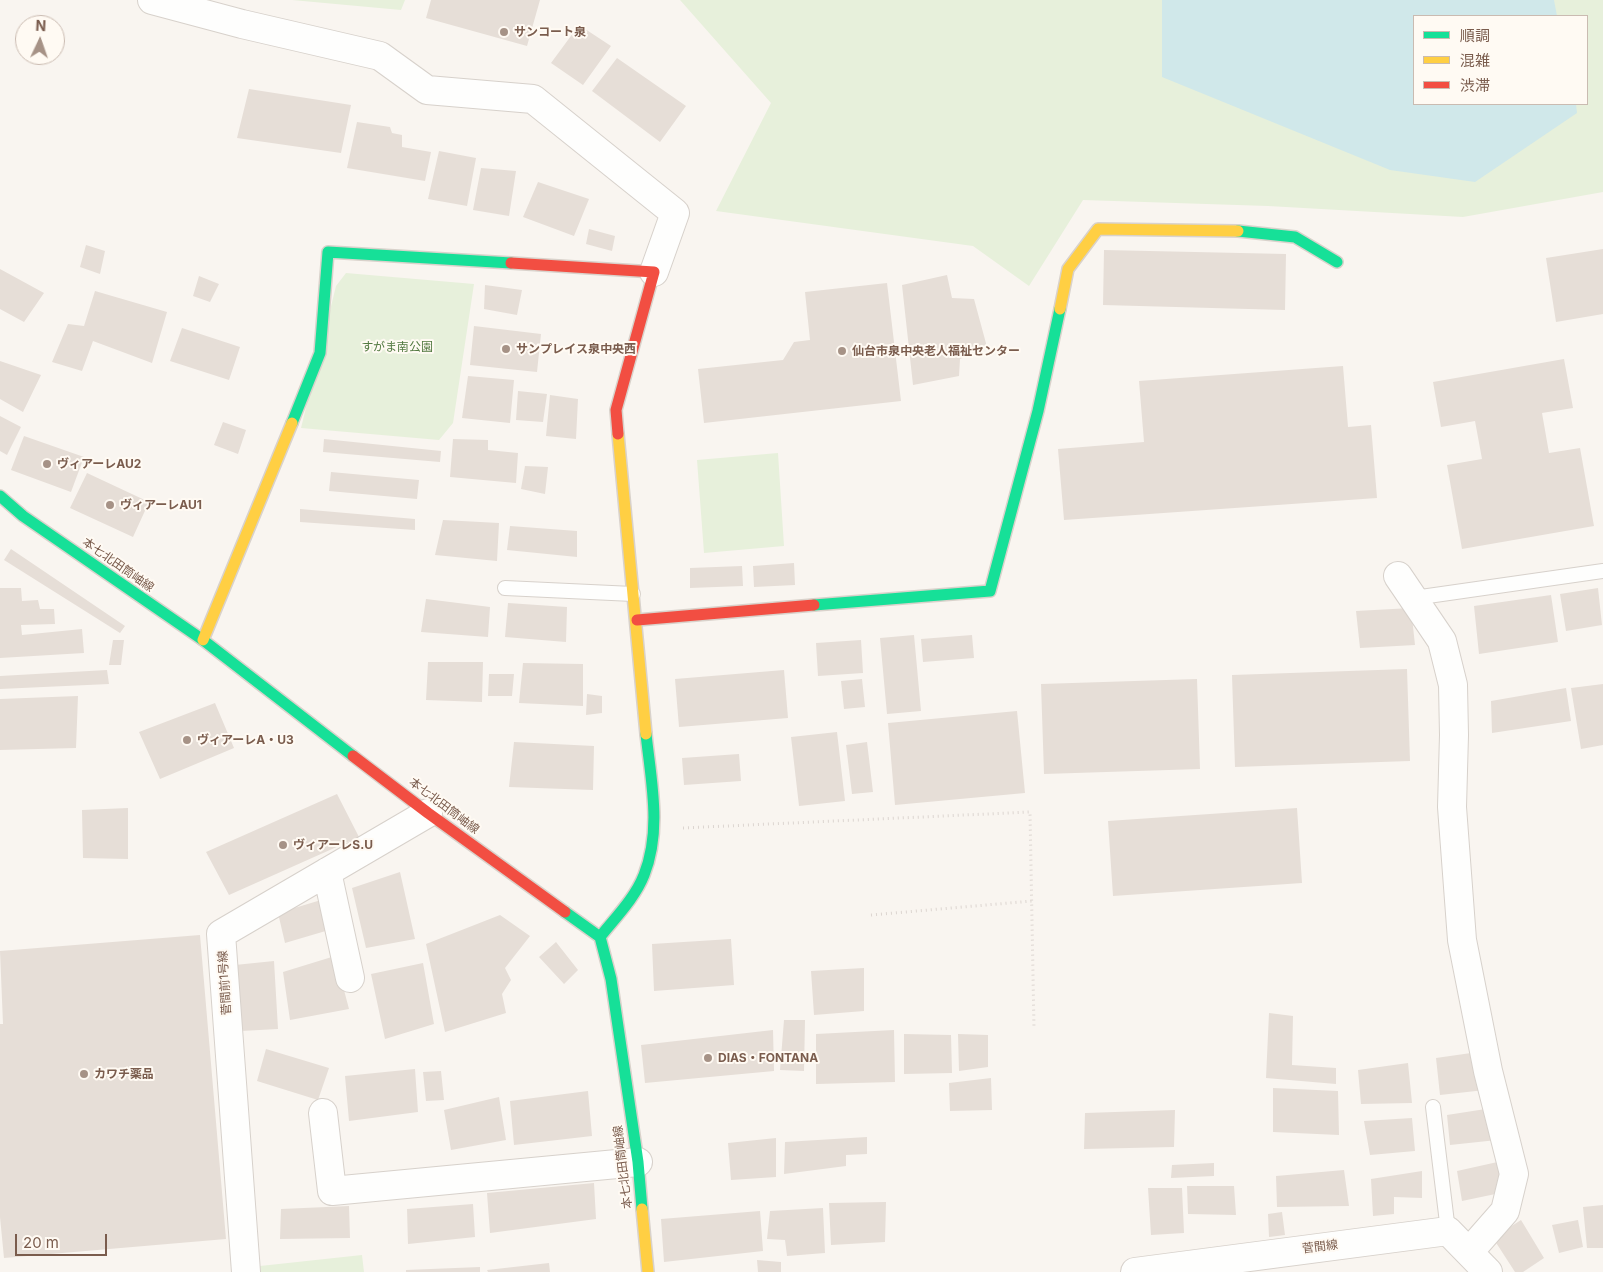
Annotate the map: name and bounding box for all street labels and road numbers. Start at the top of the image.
street label: 本七北田筒岫線 [79,535,157,595]
street label: 本七北田筒岫線 [406,775,482,837]
street label: 菅間前1号線 [216,950,234,1016]
street label: 本七北田筒岫線 [611,1124,635,1210]
street label: 菅間線 [1301,1238,1339,1256]

